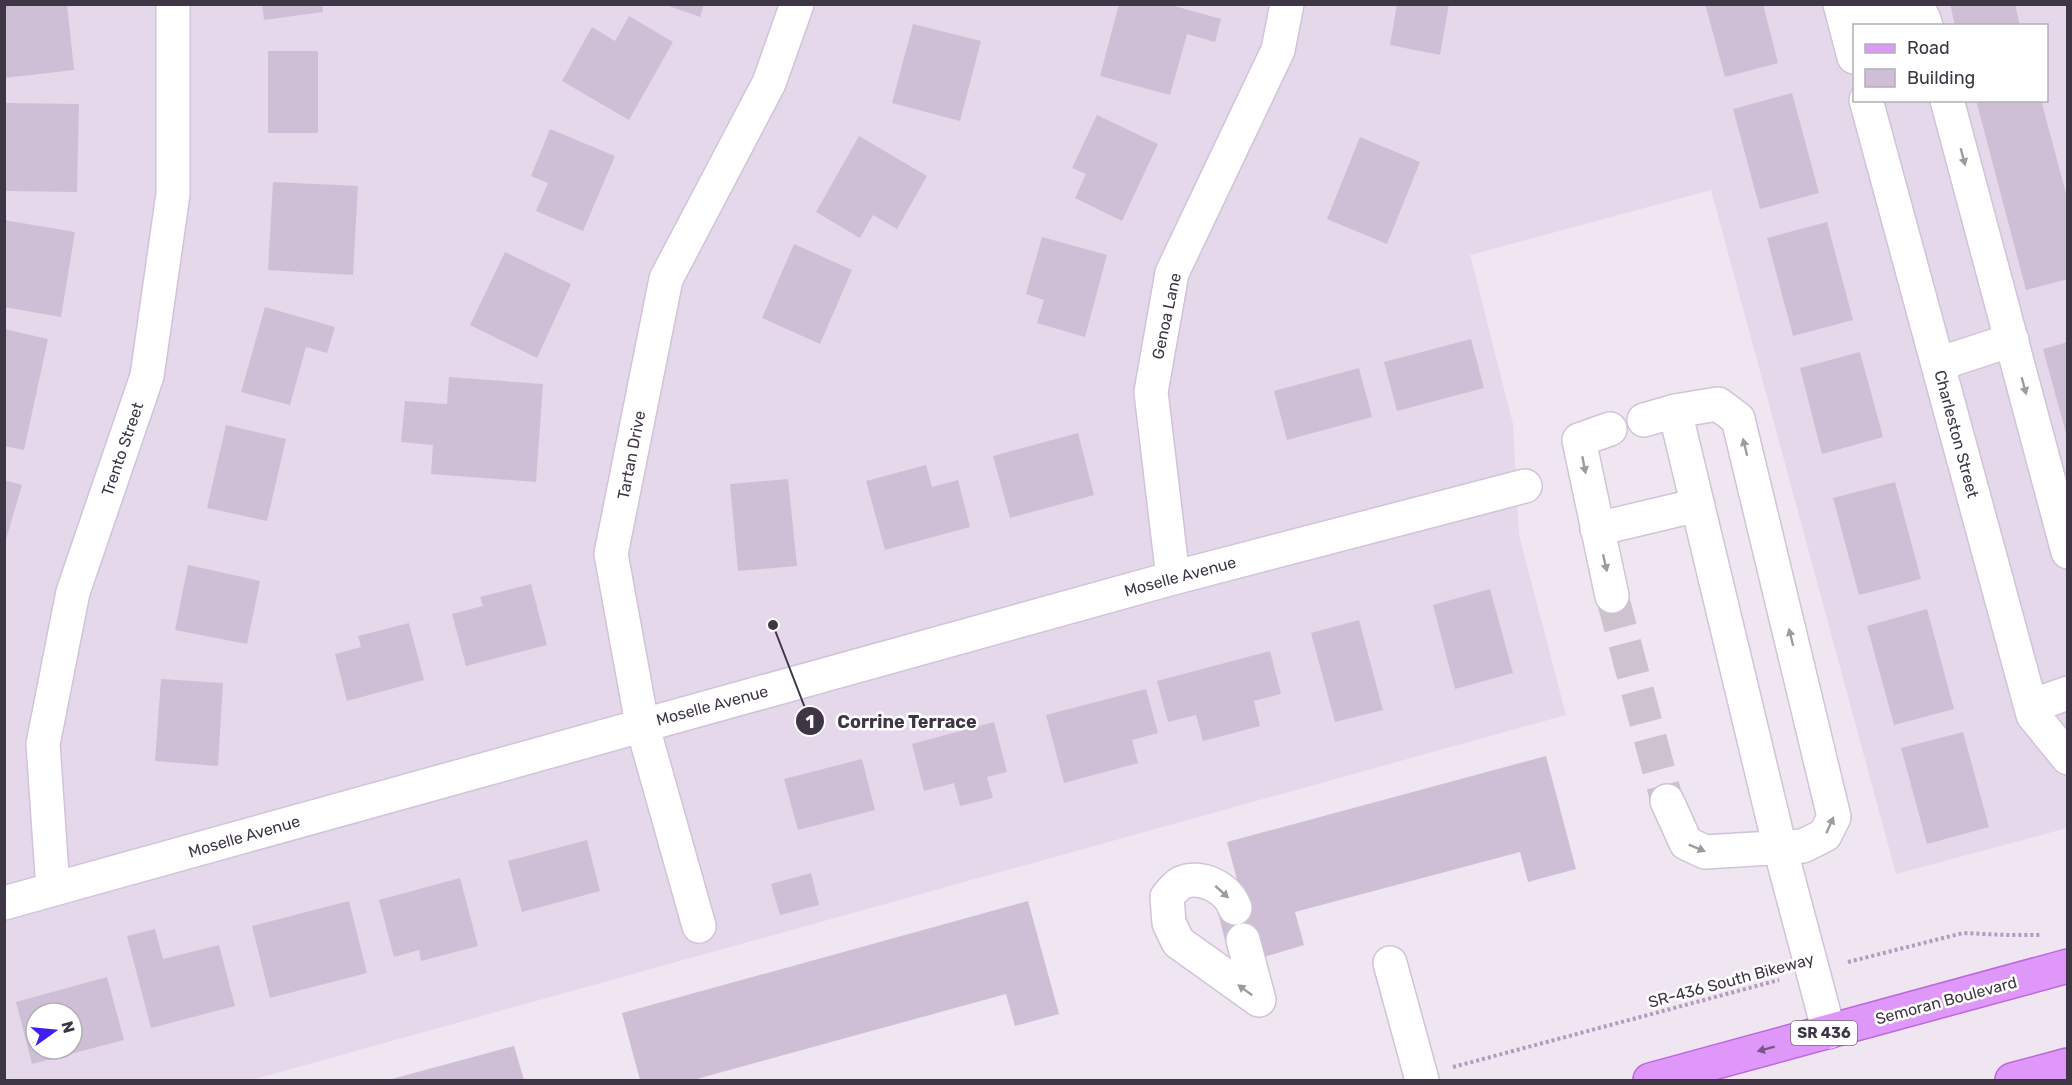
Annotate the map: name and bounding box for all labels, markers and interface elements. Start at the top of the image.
legend [1853,24,2048,102]
text: Road [1907,37,1950,59]
text: Building [1907,67,1975,89]
one-way arrow [1958,148,1968,166]
street label: Genoa Lane [1148,271,1185,361]
street label: Charleston Street [1930,368,1983,500]
one-way arrow [2020,377,2029,395]
street label: Trento Street [98,400,147,499]
street label: Tartan Drive [614,409,649,501]
one-way arrow [1739,438,1749,456]
one-way arrow [1580,456,1589,475]
street label: Moselle Avenue [1122,552,1238,601]
one-way arrow [1600,553,1610,572]
one-way arrow [1785,627,1795,646]
street label: Moselle Avenue [654,681,770,730]
callout: Corrine Terrace [795,703,989,739]
text: 1 [806,711,814,733]
text: Corrine Terrace [837,711,977,733]
street label: Moselle Avenue [186,811,302,862]
one-way arrow [1825,817,1834,834]
one-way arrow [1688,844,1706,853]
one-way arrow [1214,886,1230,899]
street label: SR-436 South Bikeway [1646,949,1816,1012]
street label: Semoran Boulevard [1873,972,2019,1029]
one-way arrow [1237,985,1253,996]
north arrow [24,1001,84,1061]
text: N [57,1019,79,1035]
road number: SR 436 [1791,1021,1857,1045]
one-way arrow [1757,1044,1775,1054]

